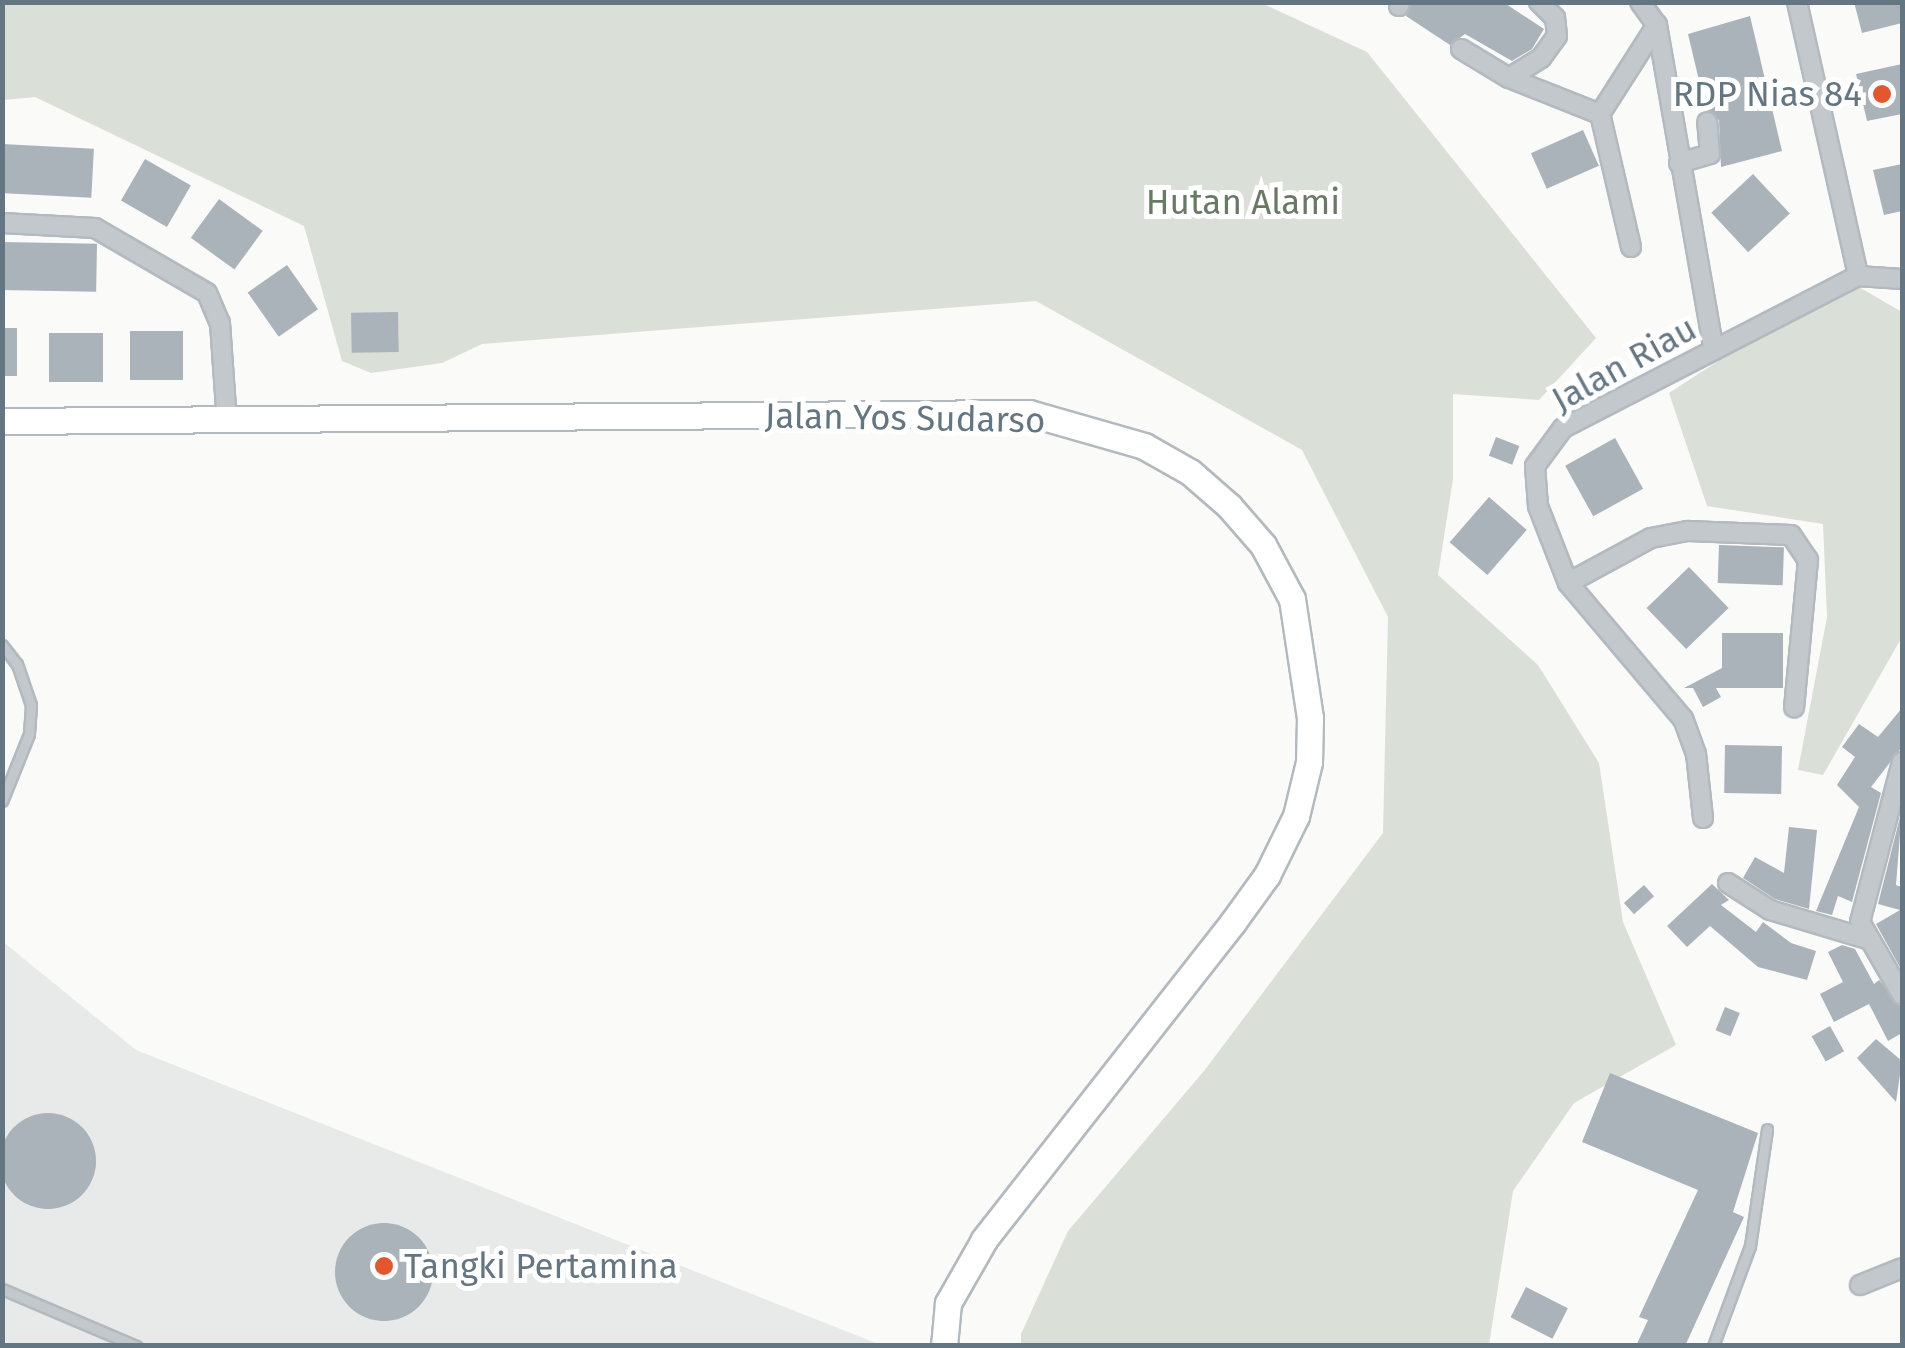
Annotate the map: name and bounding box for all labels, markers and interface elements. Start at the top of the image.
place label: RDP Nias 84 [1673,73,1862,115]
marker: RDP Nias 84 [1871,83,1893,105]
park label: Hutan Alami [1146,181,1340,223]
street label: Jalan Riau [1544,307,1704,421]
street label: Jalan Yos Sudarso [764,395,1046,441]
place label: Tangki Pertamina [404,1245,678,1287]
marker: Tangki Pertamina [373,1255,395,1277]

